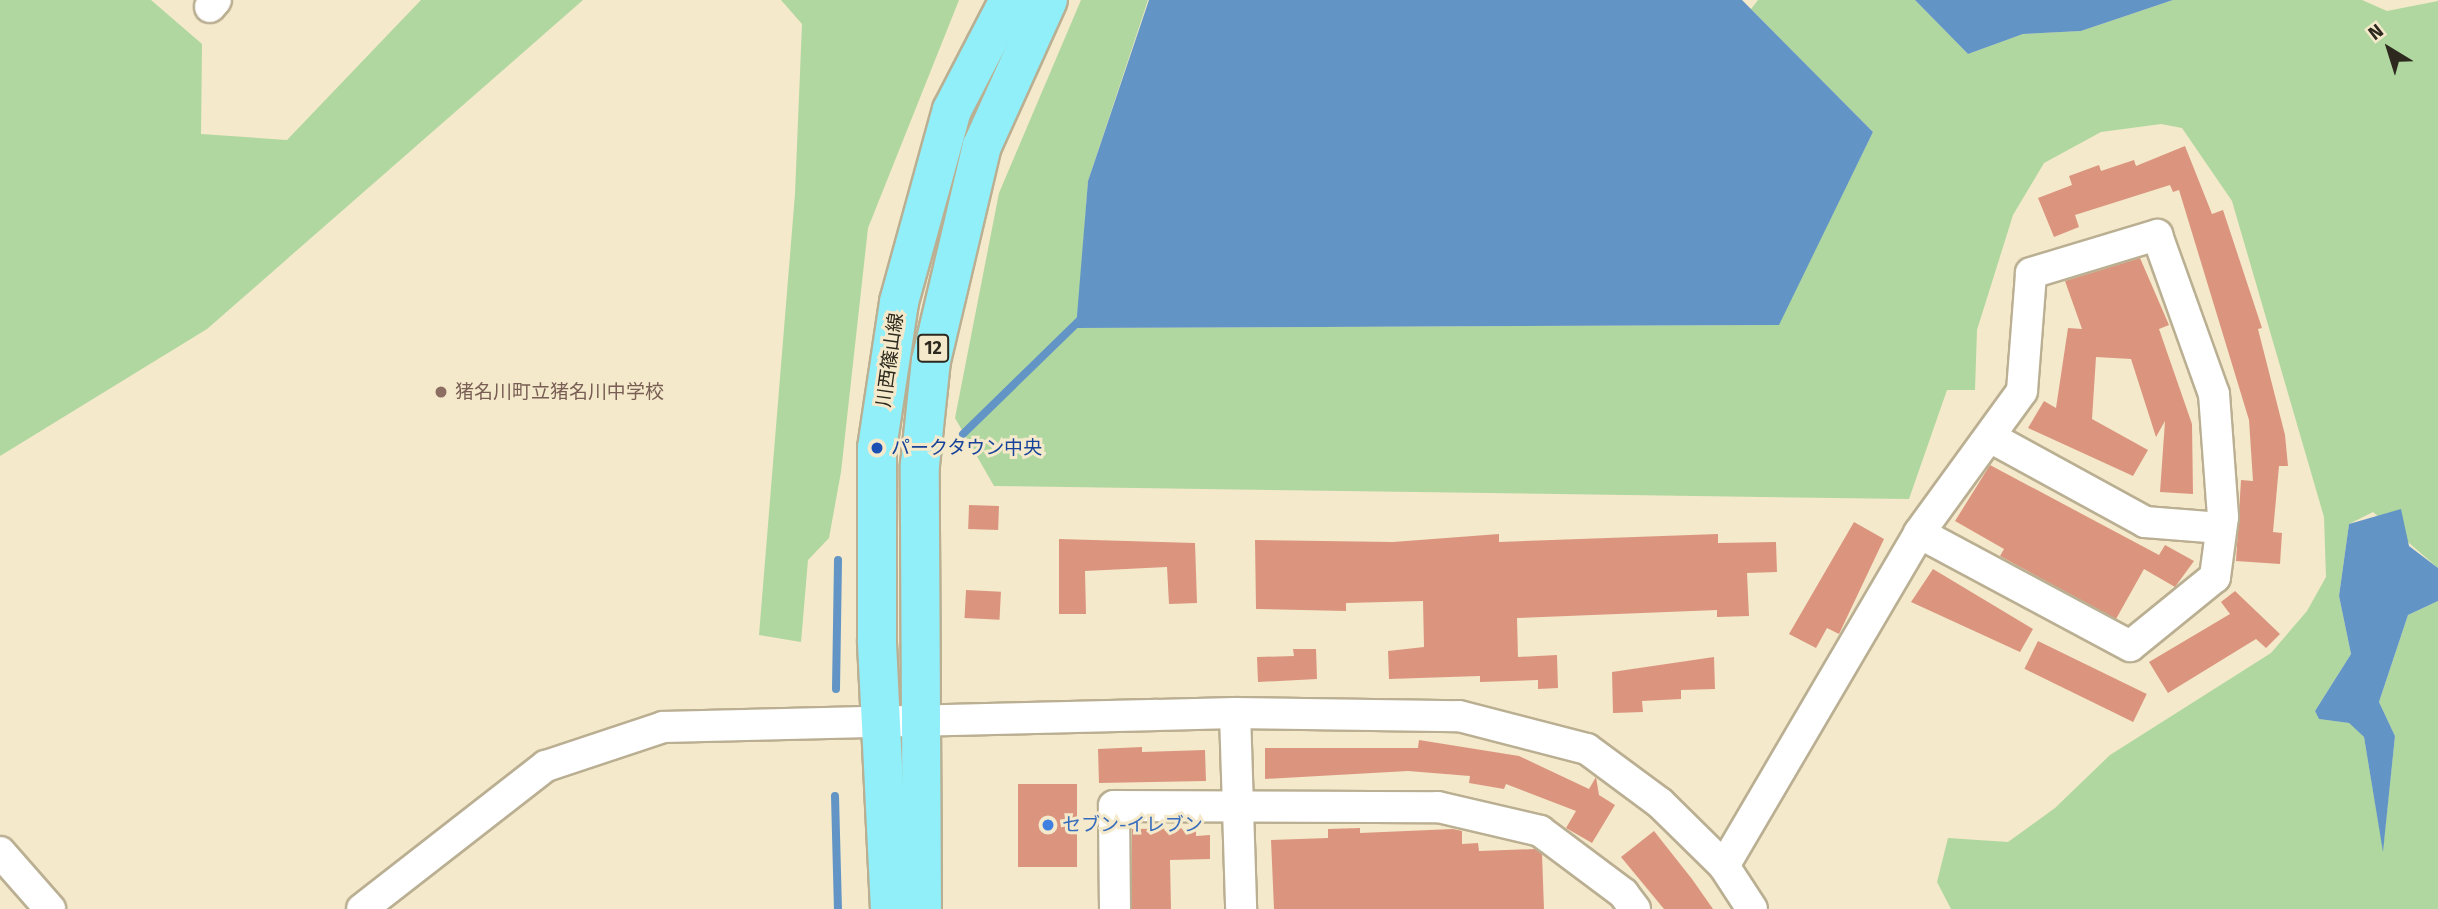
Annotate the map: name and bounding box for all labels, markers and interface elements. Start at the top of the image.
north arrow [2354,14,2424,84]
text: N [2364,19,2388,45]
street label: 川西篠山線 [872,311,908,409]
road number: 12 [916,334,950,362]
place label: 猪名川町立猪名川中学校 [455,381,664,403]
marker: 猪名川町立猪名川中学校 [433,384,449,400]
place label: パークタウン中央 [891,437,1043,459]
marker: パークタウン中央 [869,440,885,456]
place label: セブン-イレブン [1062,814,1203,836]
marker: セブン-イレブン [1040,817,1056,833]

